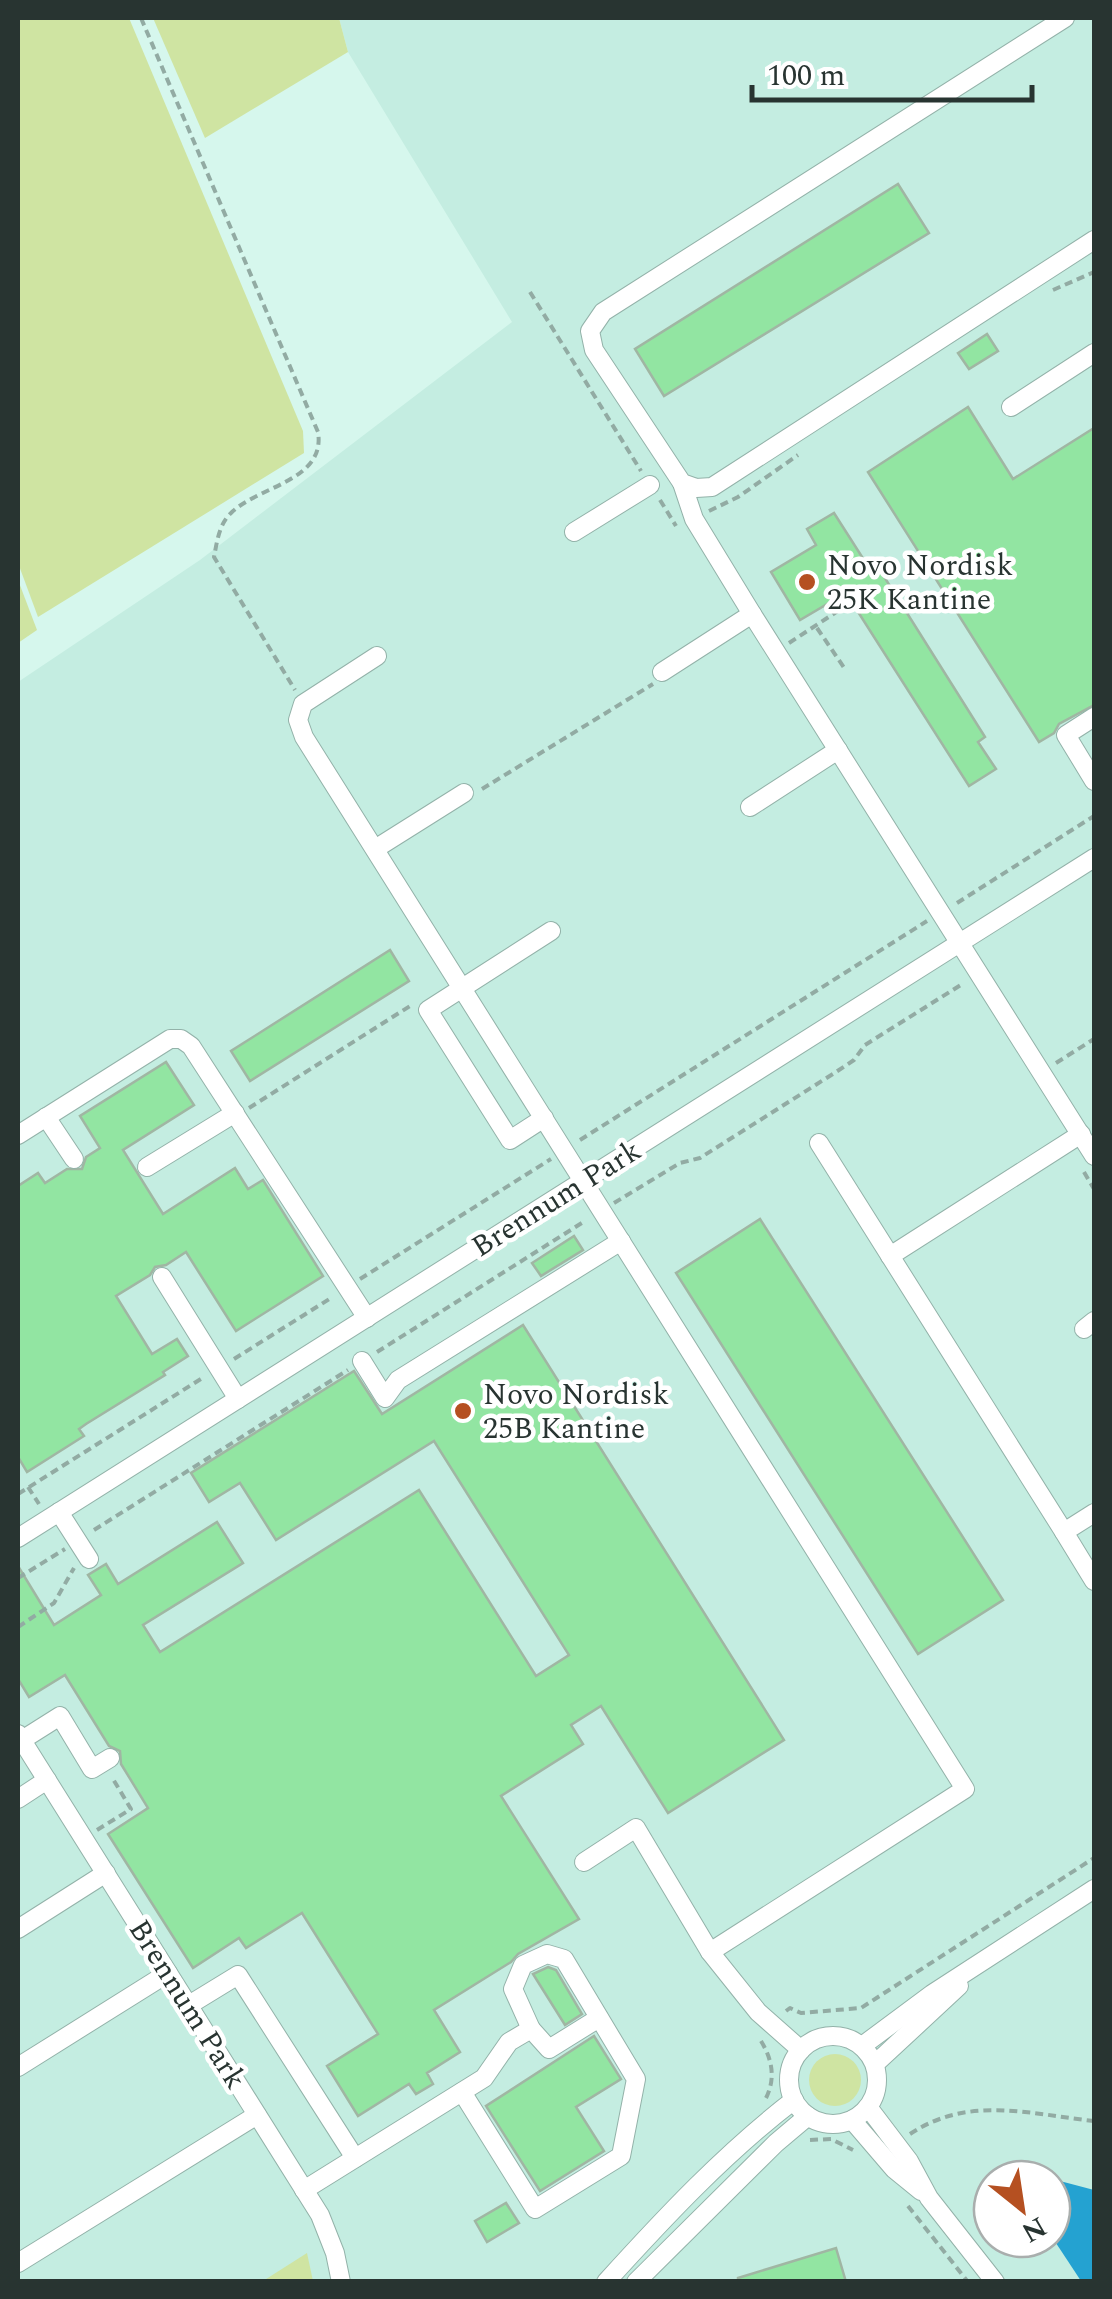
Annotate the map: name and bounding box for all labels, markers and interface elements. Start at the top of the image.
scale bar [752,40,1032,102]
text: 100 m [767,53,845,99]
place label: Novo Nordisk 25K Kantine [827,543,1013,623]
marker: Novo Nordisk 25K Kantine [796,571,818,593]
street label: Brennum Park [462,1128,651,1270]
place label: Novo Nordisk 25B Kantine [483,1372,669,1452]
marker: Novo Nordisk 25B Kantine [452,1400,474,1422]
street label: Brennum Park [116,1910,258,2099]
north arrow [972,2159,1072,2259]
text: N [1013,2205,1054,2254]

